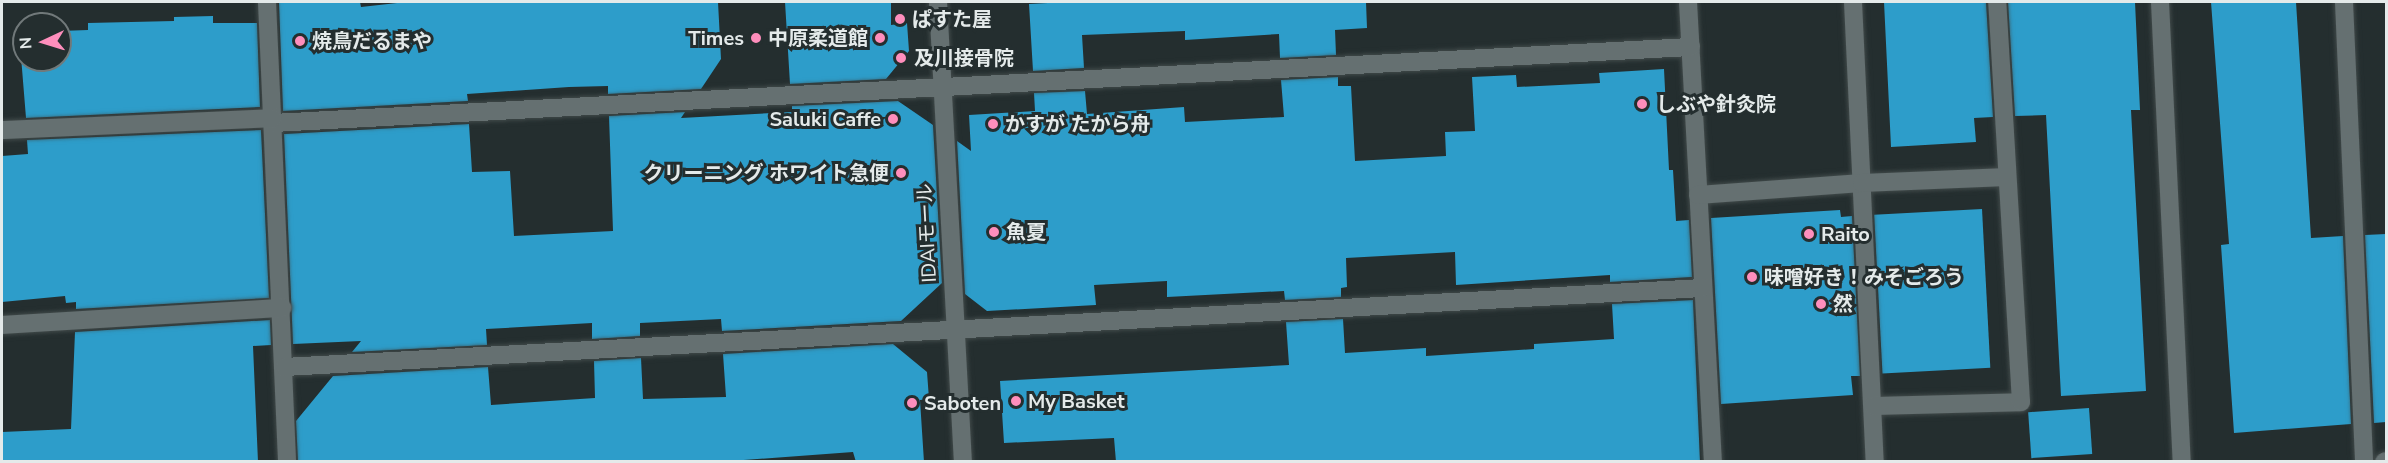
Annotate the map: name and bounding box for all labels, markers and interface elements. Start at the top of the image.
place label: ぱすた屋 [912,7,992,31]
north arrow [12,12,72,72]
marker: ぱすた屋 [893,12,907,26]
place label: Times [688,26,744,50]
place label: 中原柔道館 [768,26,868,50]
place label: 焼鳥だるまや [312,29,432,53]
marker: Times [749,31,763,45]
marker: 中原柔道館 [873,31,887,45]
marker: 焼鳥だるまや [293,34,307,48]
text: N [15,36,37,50]
place label: 及川接骨院 [914,46,1014,70]
marker: 及川接骨院 [892,49,910,67]
place label: しぶや針灸院 [1656,92,1776,116]
marker: しぶや針灸院 [1633,95,1651,113]
place label: Saluki Caffe [769,107,881,131]
marker: Saluki Caffe [886,112,900,126]
place label: かすが たから舟 [1005,112,1150,136]
marker: かすが たから舟 [986,117,1000,131]
place label: クリーニング ホワイト急便 [644,161,889,185]
marker: クリーニング ホワイト急便 [894,166,908,180]
street label: IDAIモール [912,183,942,283]
place label: 魚夏 [1006,220,1046,244]
place label: Raito [1821,222,1870,246]
marker: 魚夏 [987,225,1001,239]
marker: Raito [1802,227,1816,241]
place label: 味噌好き！みそごろう [1764,265,1964,289]
marker: 味噌好き！みそごろう [1745,270,1759,284]
place label: 然 [1833,292,1853,316]
marker: 然 [1814,297,1828,311]
place label: My Basket [1028,389,1125,413]
place label: Saboten [924,391,1001,415]
marker: My Basket [1009,394,1023,408]
marker: Saboten [905,396,919,410]

